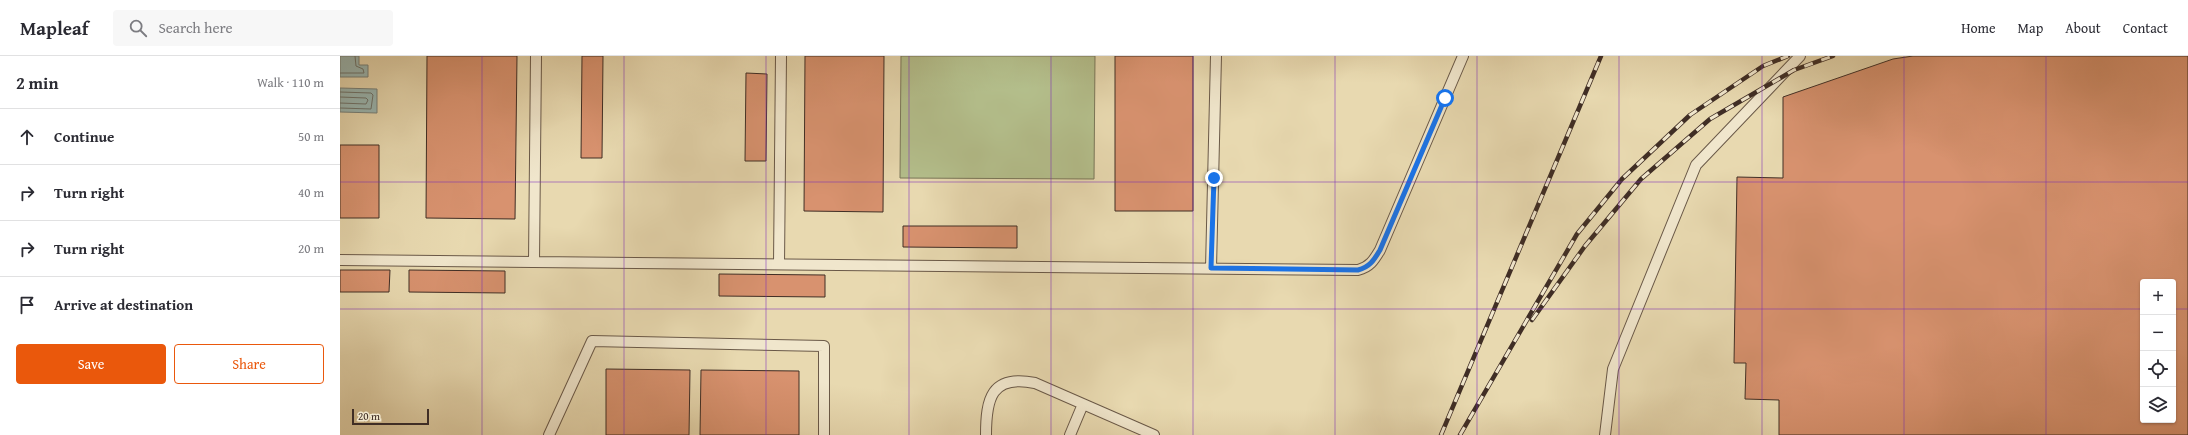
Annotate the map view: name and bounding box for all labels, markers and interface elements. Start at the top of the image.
search box [113,10,393,46]
text: Mapleaf [20,14,89,42]
icon: search [127,17,149,39]
text: Search here [159,17,233,38]
text: Home [1961,18,1996,38]
text: Map [2018,18,2043,38]
text: About [2065,18,2101,38]
text: Contact [2123,18,2168,38]
text: 2 min [16,70,58,95]
text: Walk · 110 m [257,73,324,92]
route start [1436,89,1454,107]
icon: ahead [16,126,38,148]
text: Continue [54,126,115,147]
text: 50 m [298,127,324,146]
route end [1205,169,1223,187]
icon: right [16,182,38,204]
text: Turn right [54,182,125,203]
text: 40 m [298,183,324,202]
icon: right [16,238,38,260]
text: Turn right [54,238,125,259]
text: 20 m [298,239,324,258]
map controls [2140,279,2176,423]
button: + [2140,279,2176,315]
icon: arrive [16,294,38,316]
text: Arrive at destination [54,294,193,315]
button: − [2140,315,2176,351]
button: Save [16,344,166,384]
button: Share [174,344,324,384]
button: locate [2140,351,2176,387]
button: layers [2140,387,2176,423]
scale bar [352,407,429,426]
text: 20 m [358,408,380,424]

